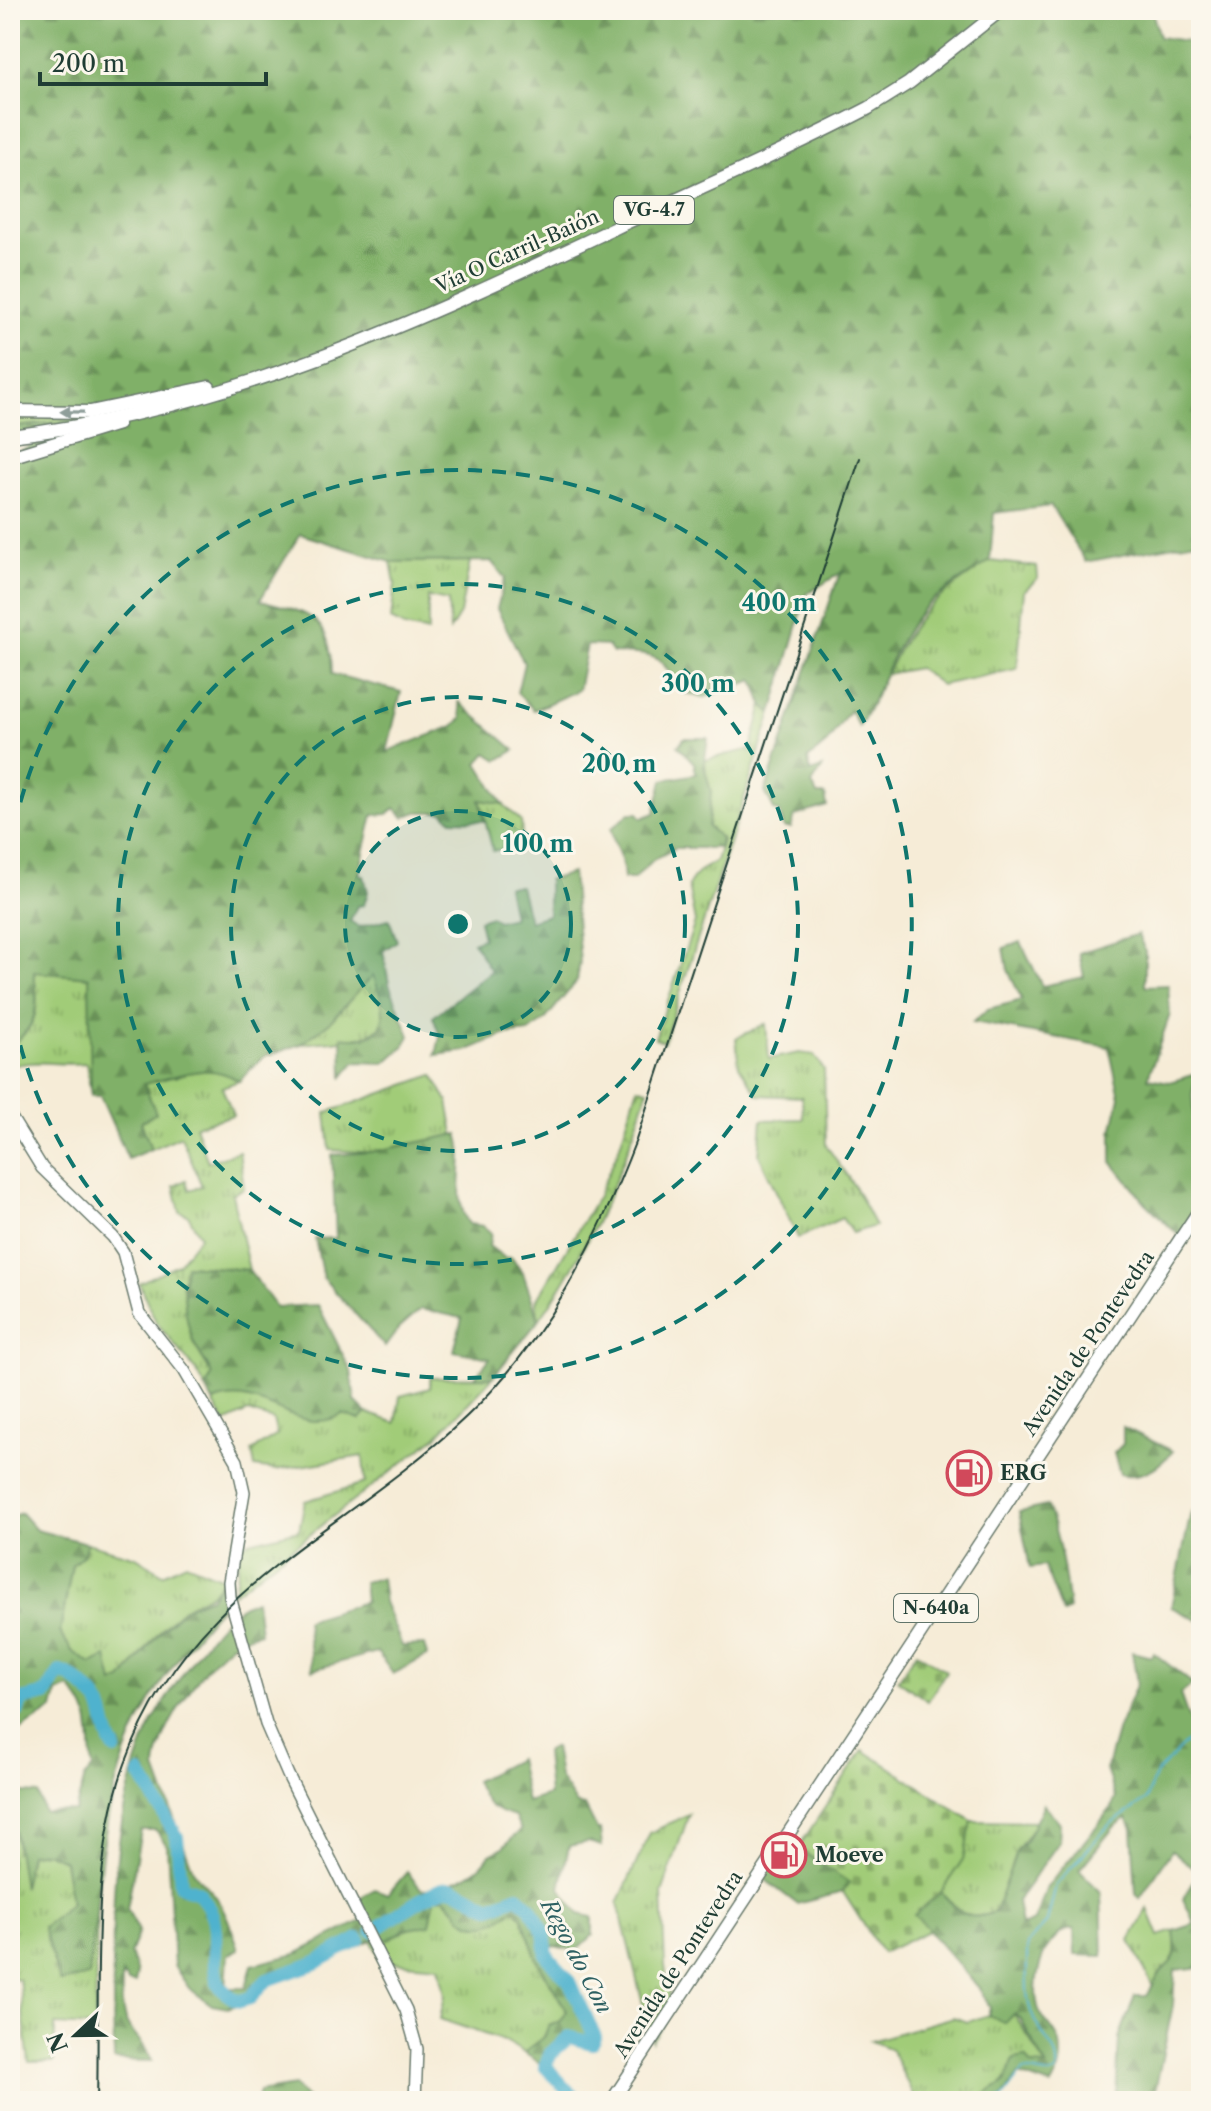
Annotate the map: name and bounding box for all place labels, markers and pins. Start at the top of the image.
centre of rings [444,910,472,938]
fuel station icon: ERG [945,1449,993,1497]
place label: ERG [1000,1461,1047,1485]
fuel station icon: Moeve [760,1831,808,1879]
place label: Moeve [815,1843,884,1867]

